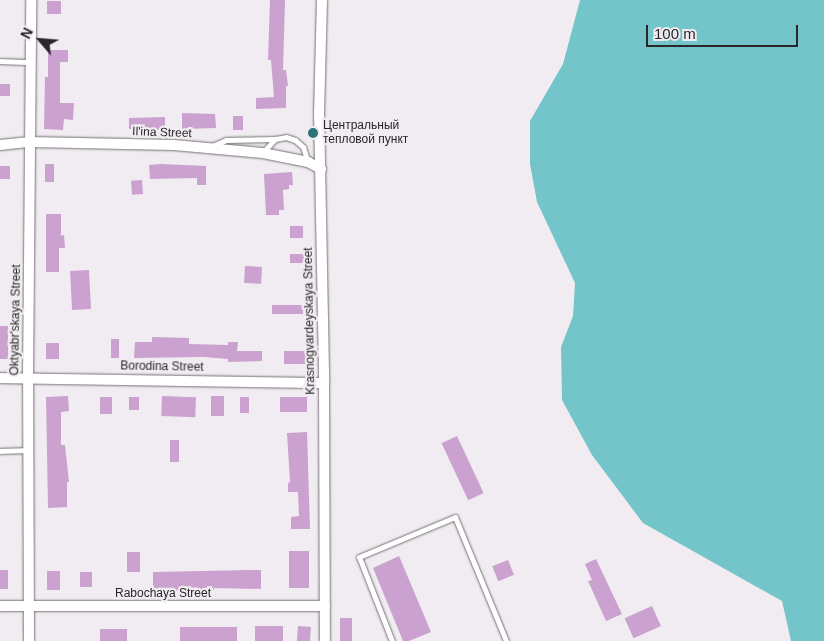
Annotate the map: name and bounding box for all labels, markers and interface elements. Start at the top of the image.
north arrow [15,15,65,65]
scale bar [649,15,802,47]
text: N [17,25,36,41]
text: 100 m [654,25,696,42]
place label: Центральный тепловой пункт [323,119,408,147]
street label: Il'ina Street [132,125,192,141]
marker: Центральный тепловой пункт [307,127,319,139]
street label: Krasnogvardeyskaya Street [302,247,318,395]
street label: Oktyabr'skaya Street [8,264,24,376]
street label: Borodina Street [120,359,204,375]
street label: Rabochaya Street [115,587,211,601]

